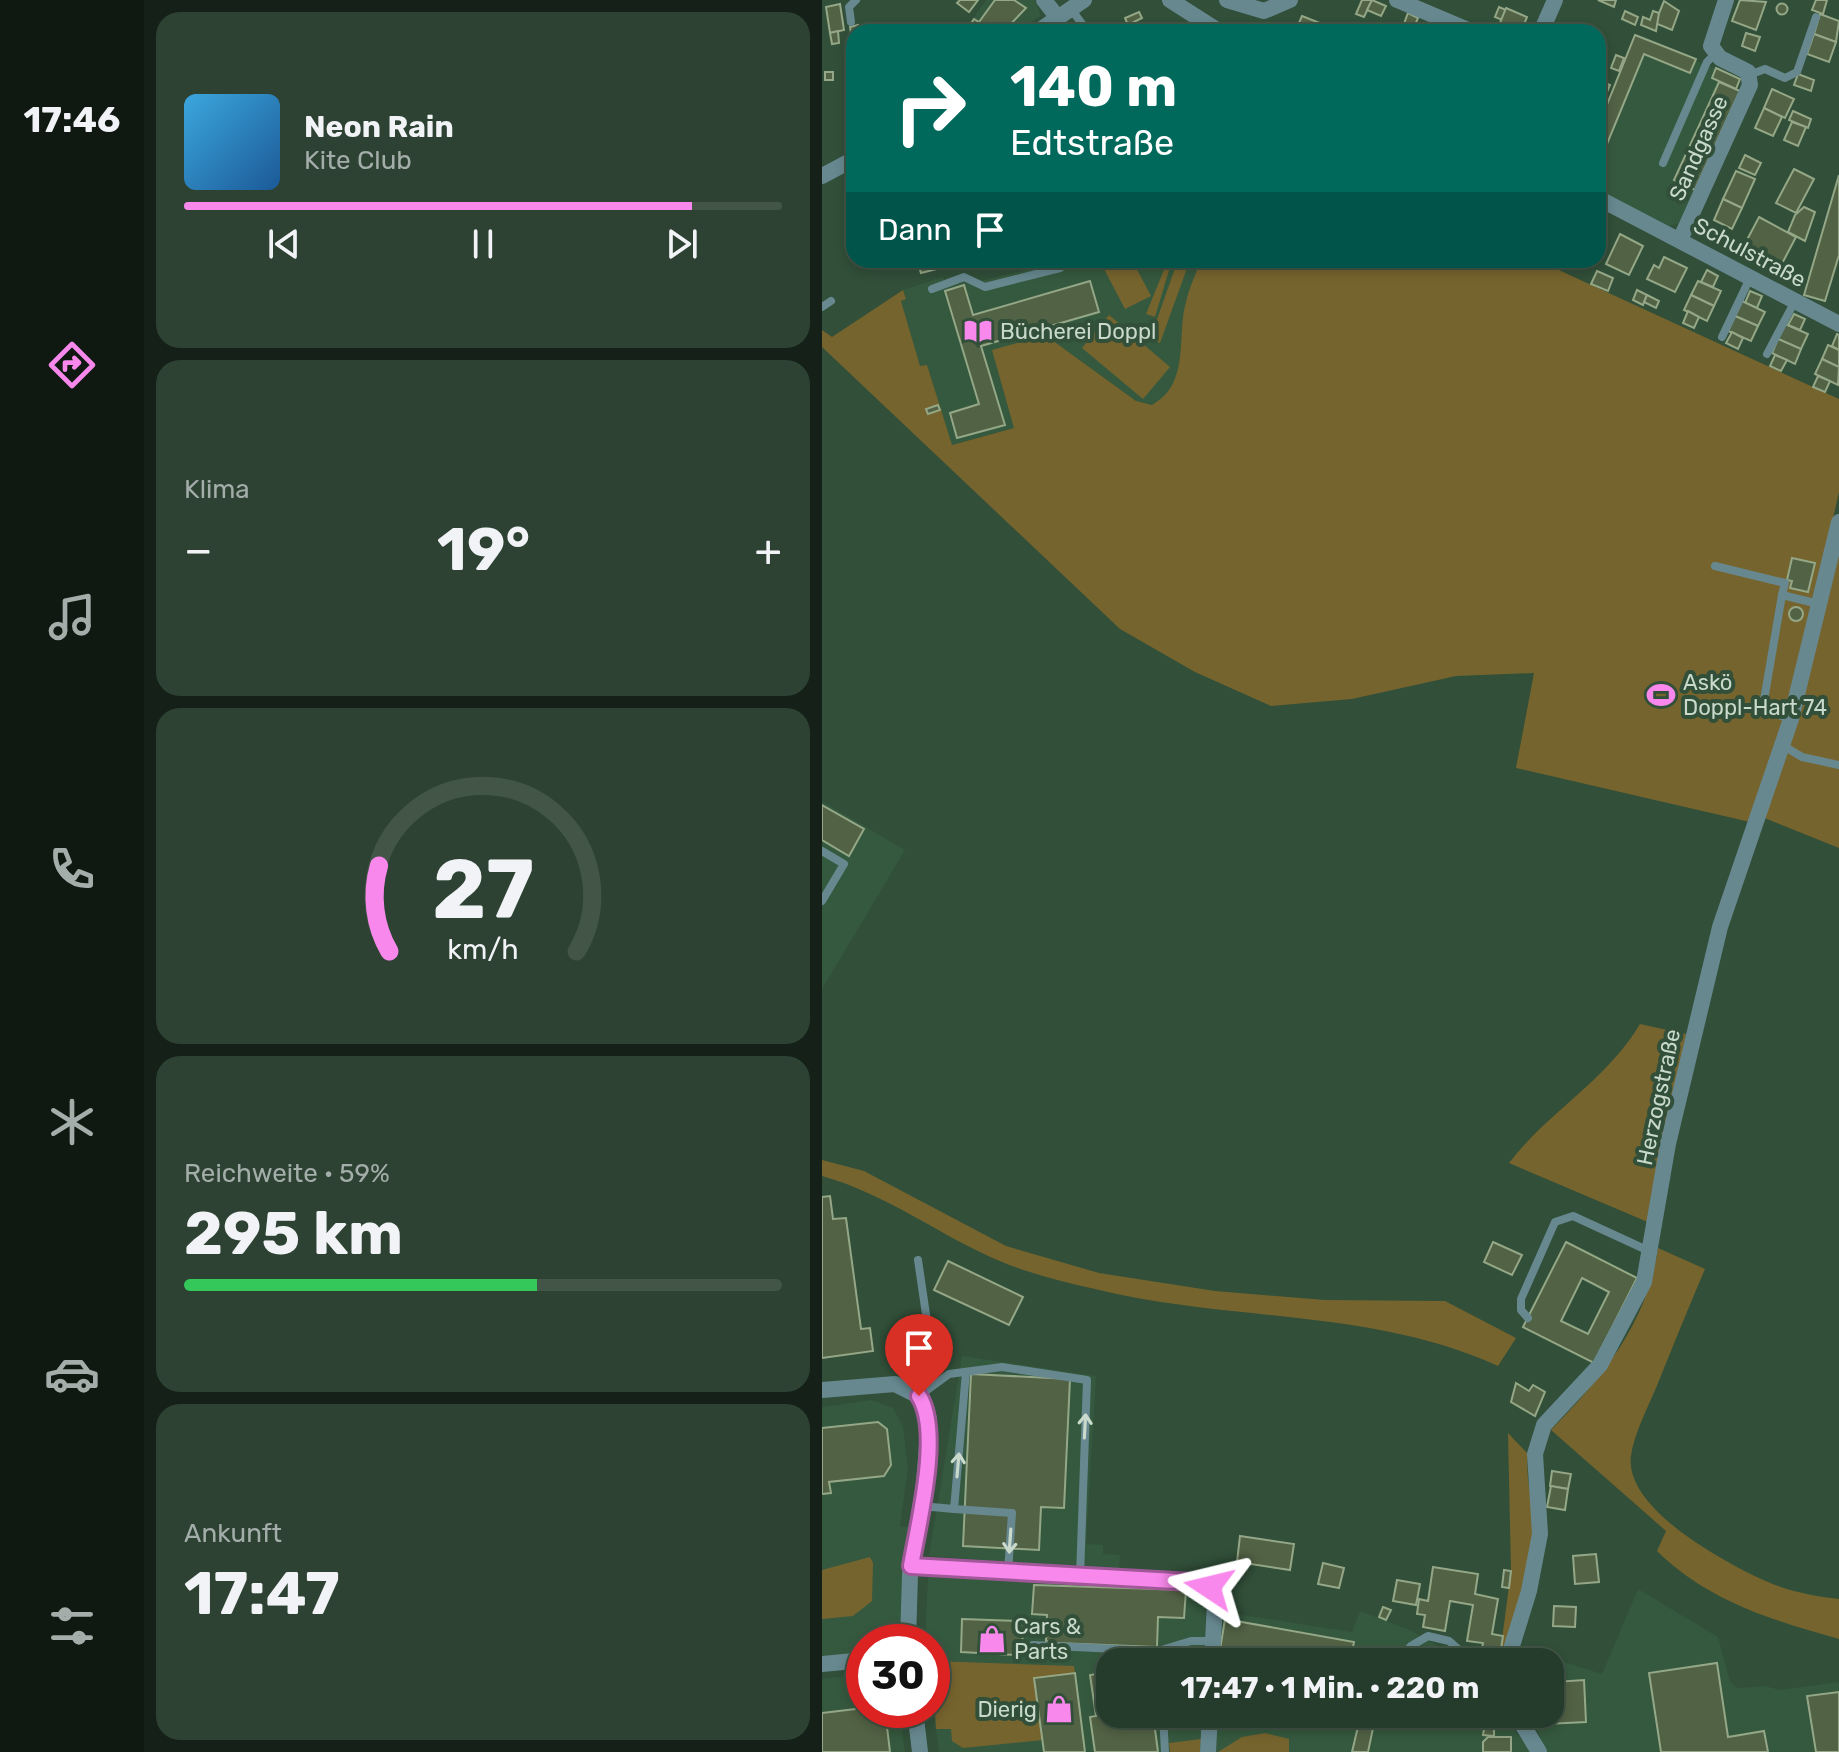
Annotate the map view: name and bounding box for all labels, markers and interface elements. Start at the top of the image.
text: 140 m [1010,54,1177,120]
icon: right [878,56,982,160]
street label: Sandgasse [1663,91,1734,205]
text: 17:46 [23,98,121,141]
text: Neon Rain [304,109,454,145]
text: Edtstraße [1010,121,1174,164]
text: Kite Club [304,145,412,176]
icon: arrive [968,208,1012,252]
text: Dann [878,212,952,248]
street label: Schulstraße [1689,212,1811,293]
icon: previous [262,222,306,266]
icon: pause [461,222,505,266]
icon: next [660,222,704,266]
library icon: Bücherei Doppl [963,316,993,346]
place label: Bücherei Doppl [1000,318,1156,345]
icon: directions [44,337,100,393]
text: Klima [184,474,250,505]
text: 19° [437,514,530,585]
text: − [184,524,213,576]
text: + [755,524,782,576]
icon: music [44,589,100,645]
place label: Askö Doppl-Hart 74 [1683,669,1827,721]
sports icon: Askö Doppl-Hart 74 [1646,680,1676,710]
text: 27 [432,840,534,939]
icon: phone [44,841,100,897]
text: km/h [447,932,519,966]
street label: Herzogstraße [1631,1026,1686,1168]
icon: climate [44,1094,100,1150]
text: Reichweite · 59% [184,1158,390,1189]
text: 295 km [184,1198,403,1269]
pin [885,1314,953,1396]
icon: arrive [897,1326,941,1370]
icon: car [44,1346,100,1402]
one-way arrow [1078,1413,1093,1440]
one-way arrow [951,1452,966,1479]
text: Ankunft [184,1518,282,1549]
one-way arrow [1002,1527,1017,1554]
position arrow [1167,1545,1251,1629]
text: 17:47 [184,1558,340,1629]
icon: filters [44,1598,100,1654]
place label: Cars & Parts [1014,1613,1081,1665]
speed limit sign: 30 [846,1624,950,1728]
shop icon: Cars & Parts [977,1624,1007,1654]
text: 17:47 · 1 Min. · 220 m [1181,1670,1479,1706]
shop icon: Dierig [1044,1694,1074,1724]
place label: Dierig [977,1696,1037,1723]

